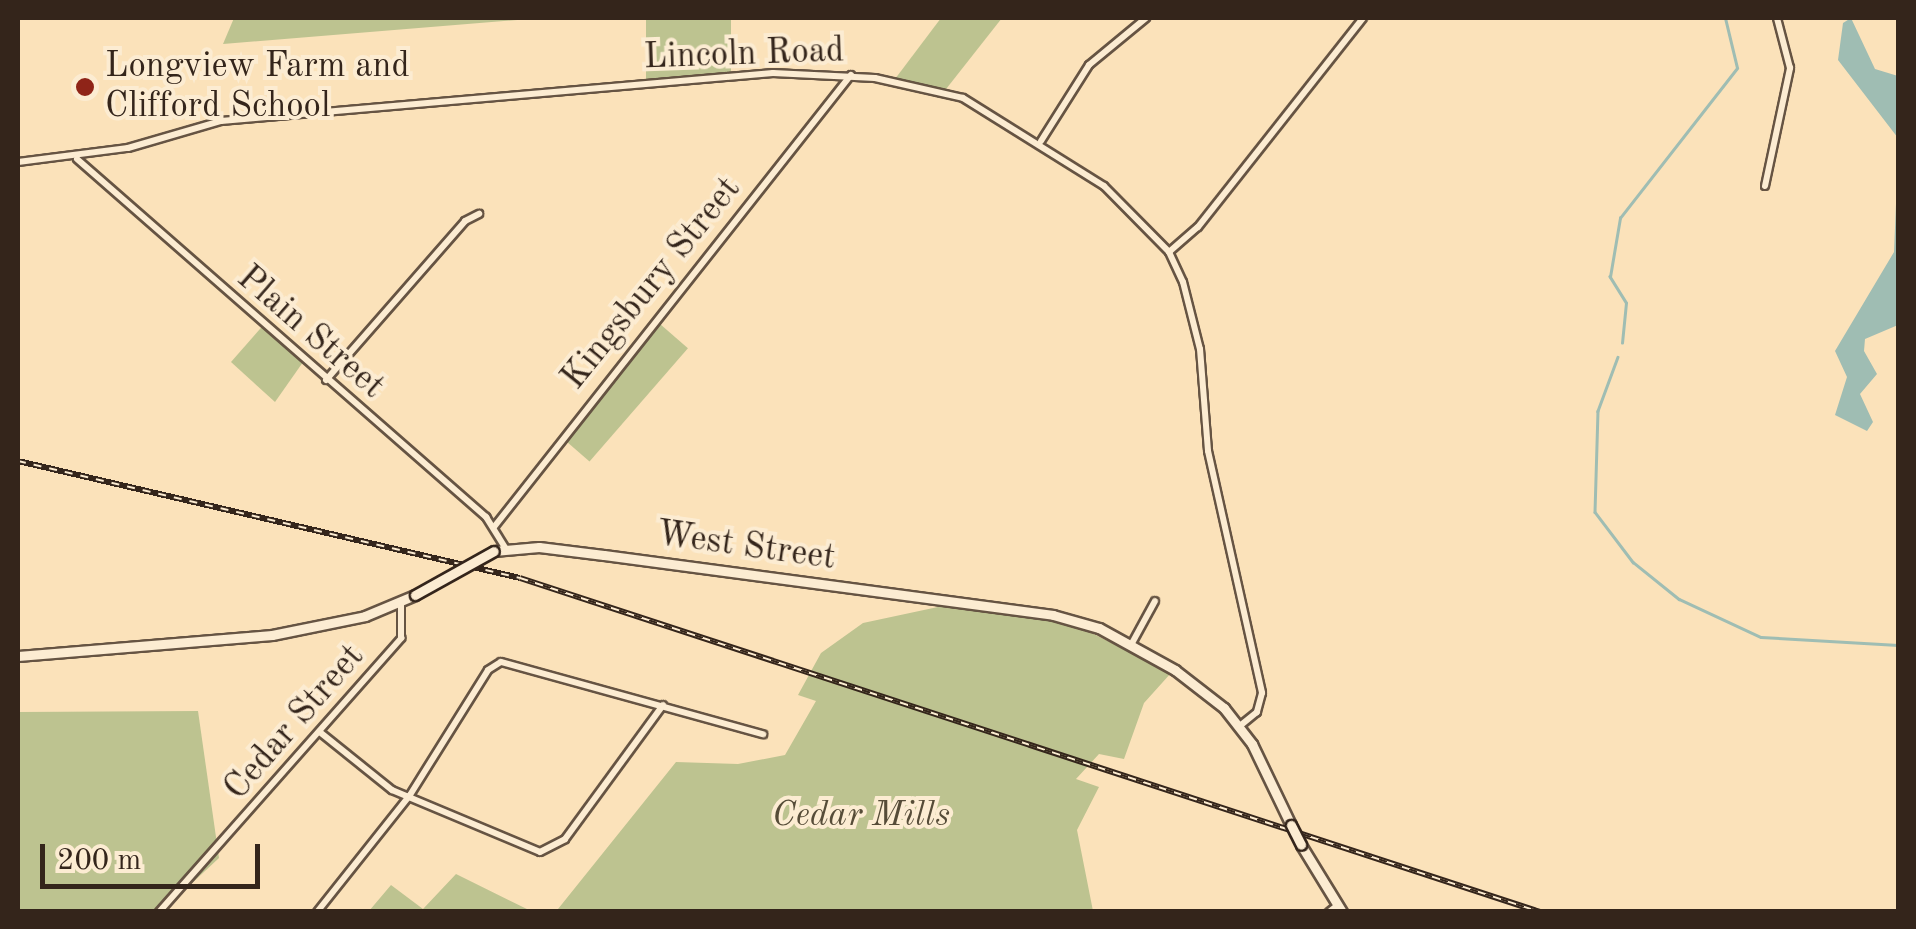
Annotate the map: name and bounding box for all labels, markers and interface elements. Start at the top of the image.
street label: Lincoln Road [643,31,845,79]
place label: Longview Farm and Clifford School [105,46,410,128]
marker: Longview Farm and Clifford School [74,76,96,98]
street label: Kingsbury Street [554,169,750,399]
street label: Plain Street [228,258,392,408]
street label: West Street [654,514,838,580]
street label: Cedar Street [216,637,374,809]
park label: Cedar Mills [772,795,950,837]
scale bar [45,824,265,886]
text: 200 m [57,846,141,876]

